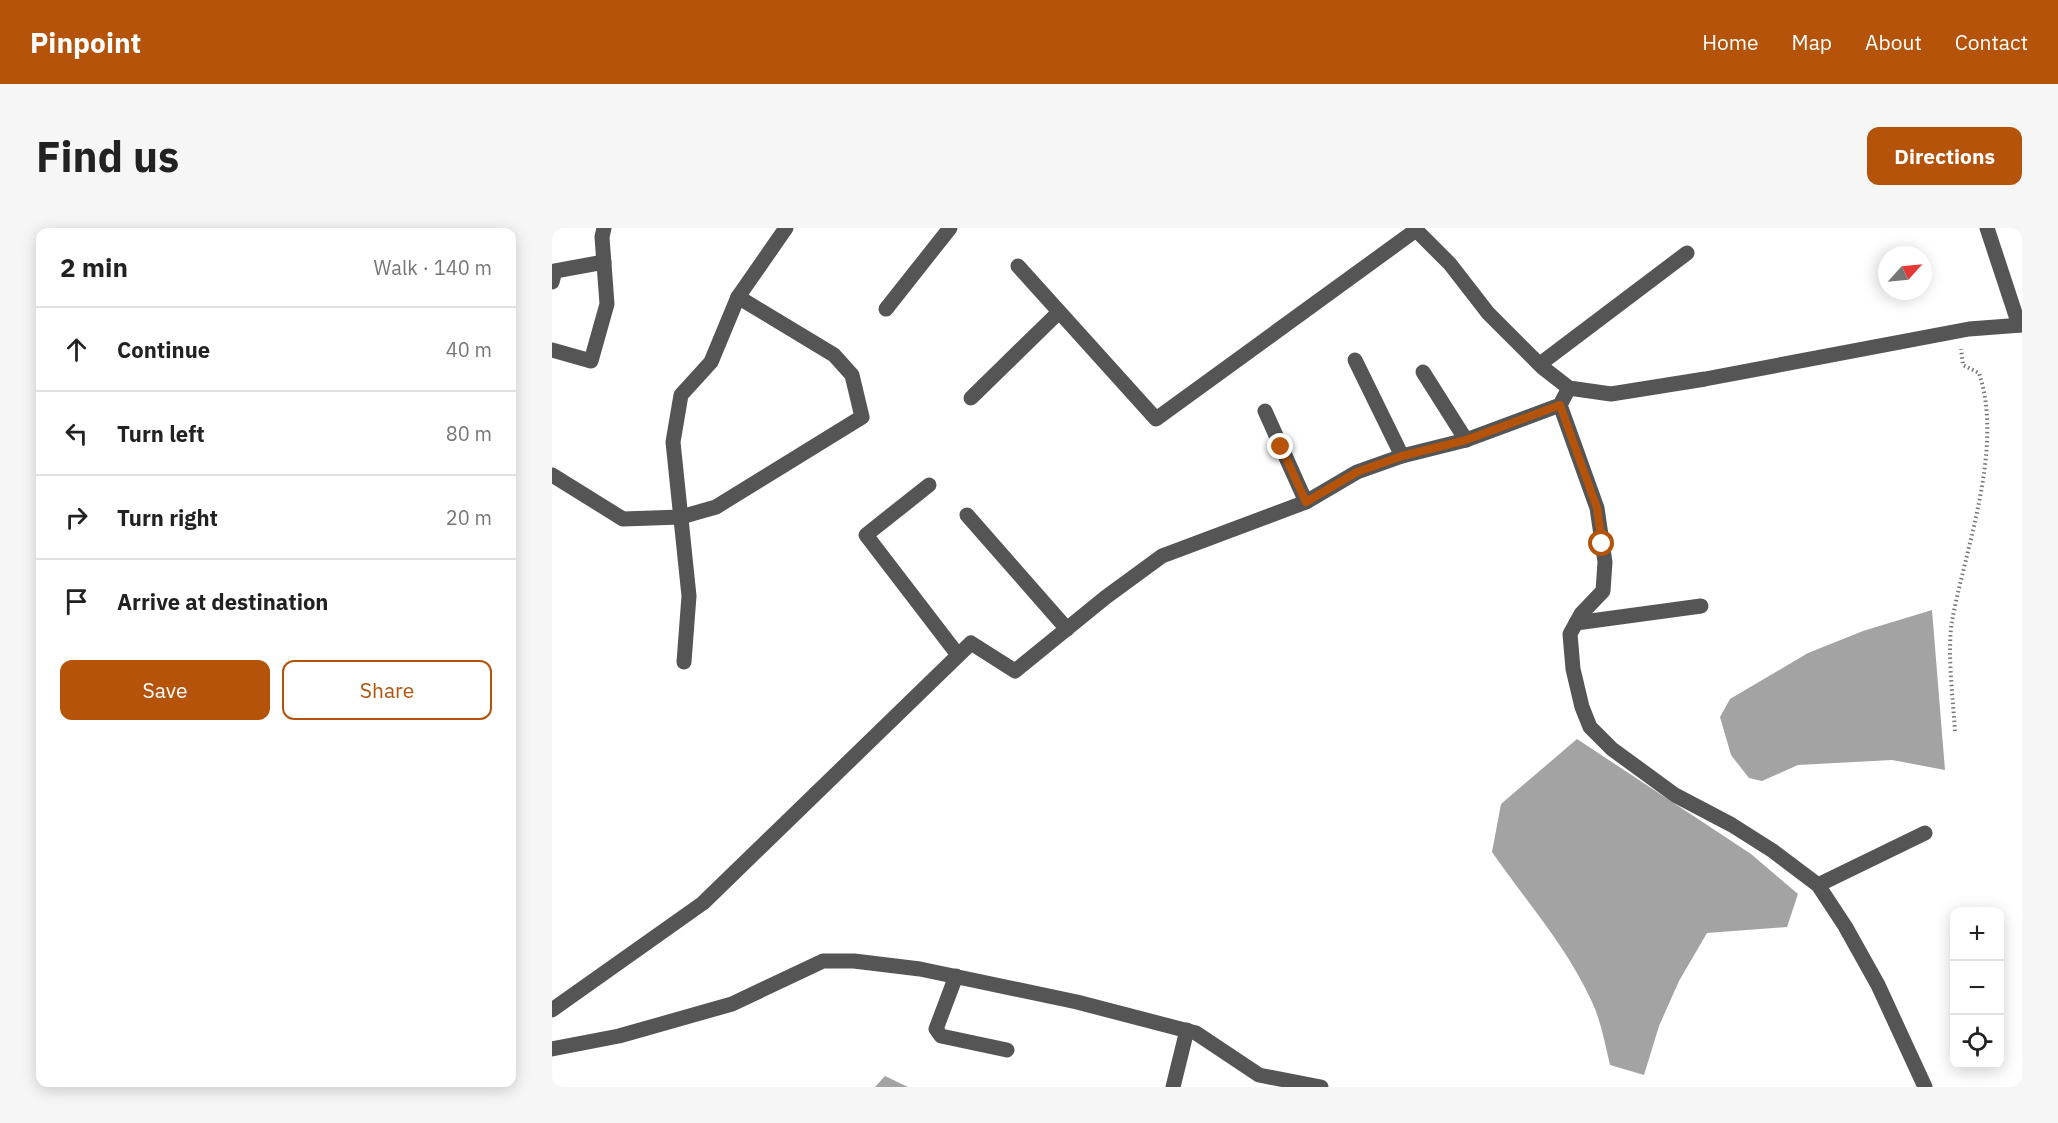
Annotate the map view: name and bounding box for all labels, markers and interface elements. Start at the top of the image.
text: Pinpoint [30,24,141,61]
text: Home [1702,28,1759,56]
text: Map [1792,28,1832,56]
text: About [1865,28,1922,56]
text: Contact [1955,28,2028,56]
button: Directions [1867,127,2022,185]
text: Find us [36,129,179,184]
north arrow [1878,246,1932,300]
text: 2 min [60,250,128,284]
text: Walk · 140 m [374,254,492,281]
icon: ahead [60,333,93,366]
text: Continue [117,335,210,364]
text: 40 m [446,336,492,363]
icon: left [60,417,93,450]
text: Turn left [117,419,205,448]
text: 80 m [446,420,492,447]
route end [1267,433,1293,459]
icon: right [60,501,93,534]
text: Turn right [117,503,218,532]
text: 20 m [446,504,492,531]
route start [1588,530,1614,556]
icon: arrive [60,585,93,618]
text: Arrive at destination [117,587,328,616]
button: Save [60,660,270,720]
button: Share [282,660,492,720]
map controls [1950,907,2004,1069]
button: + [1950,907,2004,961]
button: − [1950,961,2004,1015]
button: locate [1950,1015,2004,1069]

